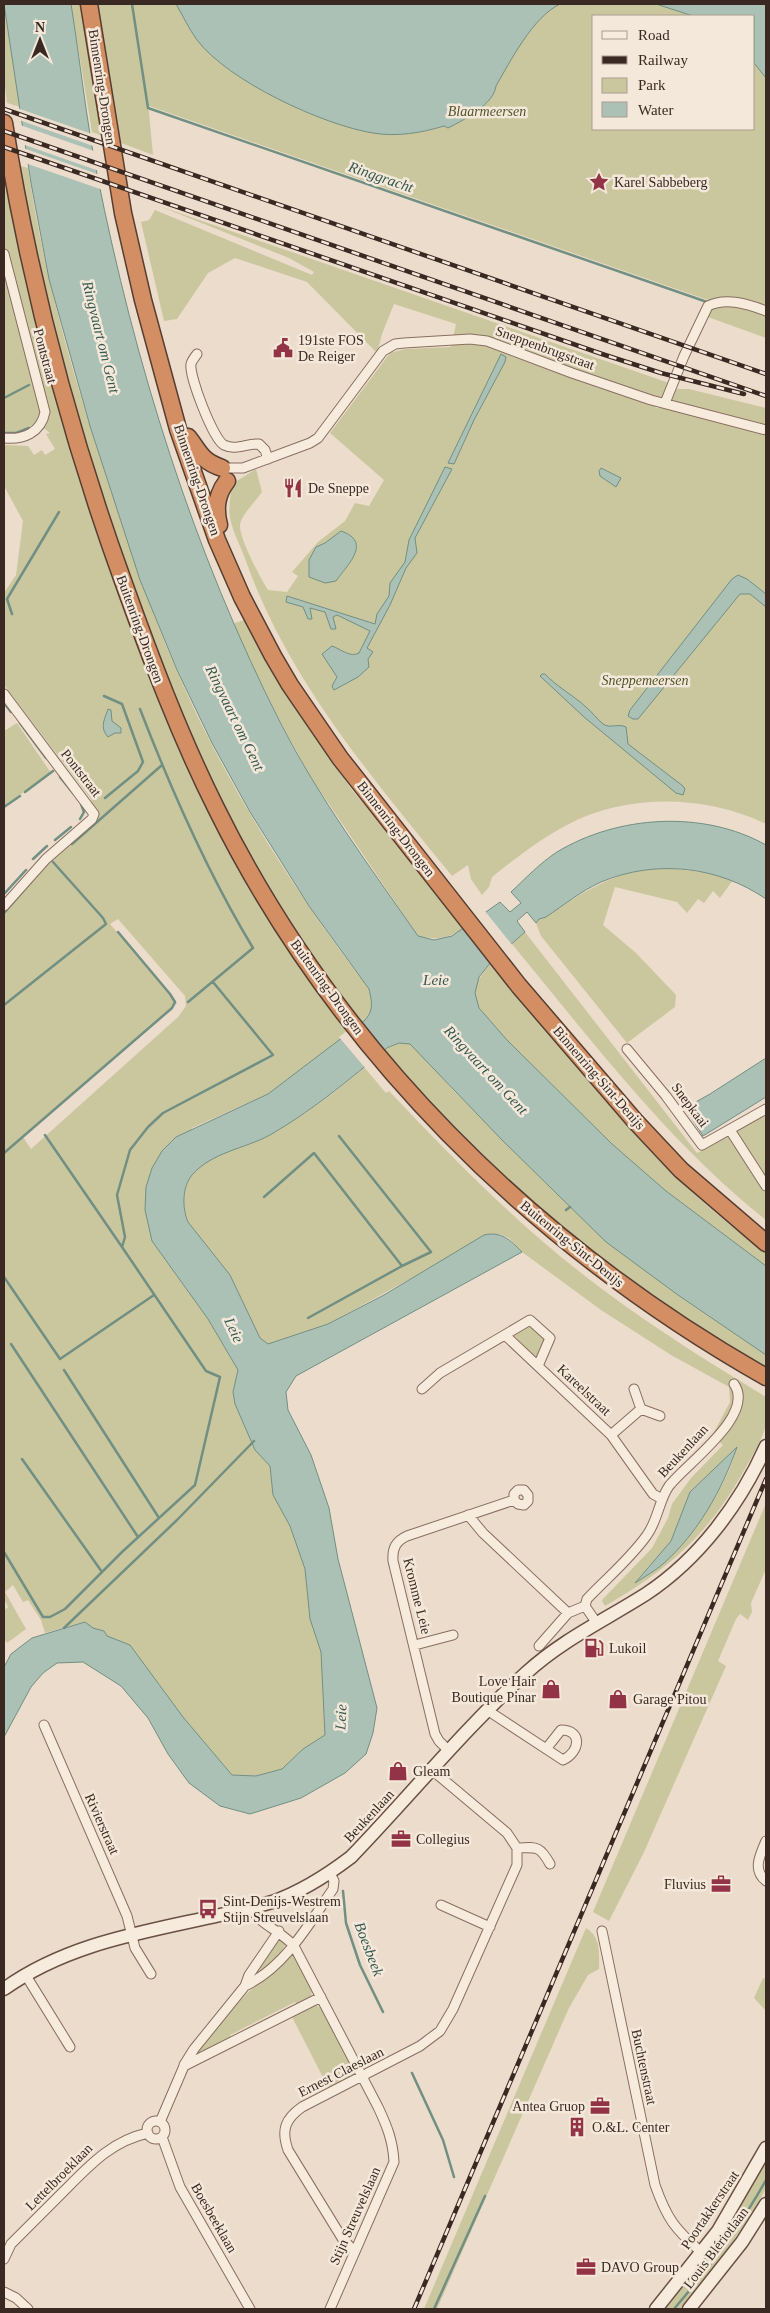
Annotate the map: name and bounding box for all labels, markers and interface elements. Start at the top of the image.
north arrow [15,15,65,65]
legend [592,15,755,130]
text: N [35,20,45,35]
text: Road [638,27,670,43]
street label: Binnenring-Drongen [85,28,119,146]
text: Railway [638,52,688,68]
text: Park [638,77,666,93]
text: Water [638,102,673,118]
park label: Blaarmeersen [448,104,526,119]
water label: Ringgracht [346,158,416,196]
place icon: Karel Sabbeberg [588,171,610,193]
place label: Karel Sabbeberg [614,175,707,190]
water label: Ringvaart om Gent [79,278,123,396]
street label: Sneppenbrugstraat [493,323,597,373]
street label: Pontstraat [31,327,60,385]
place label: 191ste FOS De Reiger [298,333,364,364]
public building icon: 191ste FOS De Reiger [272,337,294,359]
street label: Binnenring-Drongen [171,422,223,538]
restaurant icon: De Sneppe [282,477,304,499]
place label: De Sneppe [308,481,369,496]
street label: Buitenring-Drongen [114,573,166,685]
water label: Ringvaart om Gent [202,662,268,774]
park label: Sneppemeersen [601,673,689,688]
street label: Pontstraat [58,746,104,800]
street label: Binnenring-Drongen [354,778,438,880]
street label: Buitenring-Drongen [288,937,366,1037]
water label: Leie [422,972,449,988]
water label: Ringvaart om Gent [440,1022,532,1118]
street label: Binnenring-Sint-Denijs [550,1023,648,1133]
street label: Snepkaai [669,1080,711,1130]
street label: Buitenring-Sint-Denijs [517,1198,627,1290]
water label: Leie [221,1314,247,1345]
street label: Kareelstraat [554,1361,614,1419]
street label: Beukenlaan [655,1422,711,1480]
street label: Kromme Leie [400,1556,434,1636]
fuel station icon: Lukoil [583,1637,605,1659]
place label: Lukoil [609,1641,646,1656]
place label: Love Hair Boutique Pinar [452,1674,536,1705]
shop icon: Love Hair Boutique Pinar [540,1678,562,1700]
shop icon: Garage Pitou [607,1688,629,1710]
place label: Garage Pitou [633,1692,706,1707]
water label: Leie [332,1703,350,1731]
shop icon: Gleam [387,1760,409,1782]
place label: Gleam [413,1764,450,1779]
street label: Beukenlaan [341,1787,397,1845]
street label: Rivierstraat [82,1791,122,1857]
office icon: Collegius [390,1828,412,1850]
place label: Collegius [416,1832,470,1847]
office icon: Fluvius [710,1873,732,1895]
place label: Fluvius [664,1877,706,1892]
place label: Sint-Denijs-Westrem Stijn Streuvelslaan [223,1894,341,1925]
bus stop icon: Sint-Denijs-Westrem Stijn Streuvelslaan [197,1898,219,1920]
water label: Boesbeek [351,1920,387,1979]
street label: Buchtenstraat [629,2028,659,2106]
street label: Ernest Claeslaan [296,2044,386,2100]
office icon: Antea Gruop [589,2095,611,2117]
place label: Antea Gruop [512,2099,585,2114]
building icon: O.&L. Center [566,2116,588,2138]
place label: O.&L. Center [592,2120,670,2135]
street label: Lettelbroeklaan [23,2141,95,2213]
street label: Stijn Streuvelslaan [327,2165,383,2267]
street label: Poortakkerstraat [678,2168,742,2252]
street label: Boesbeeklaan [188,2181,240,2255]
street label: Louis Blériotlaan [681,2205,751,2291]
office icon: DAVO Group [575,2256,597,2278]
place label: DAVO Group [601,2260,679,2275]

